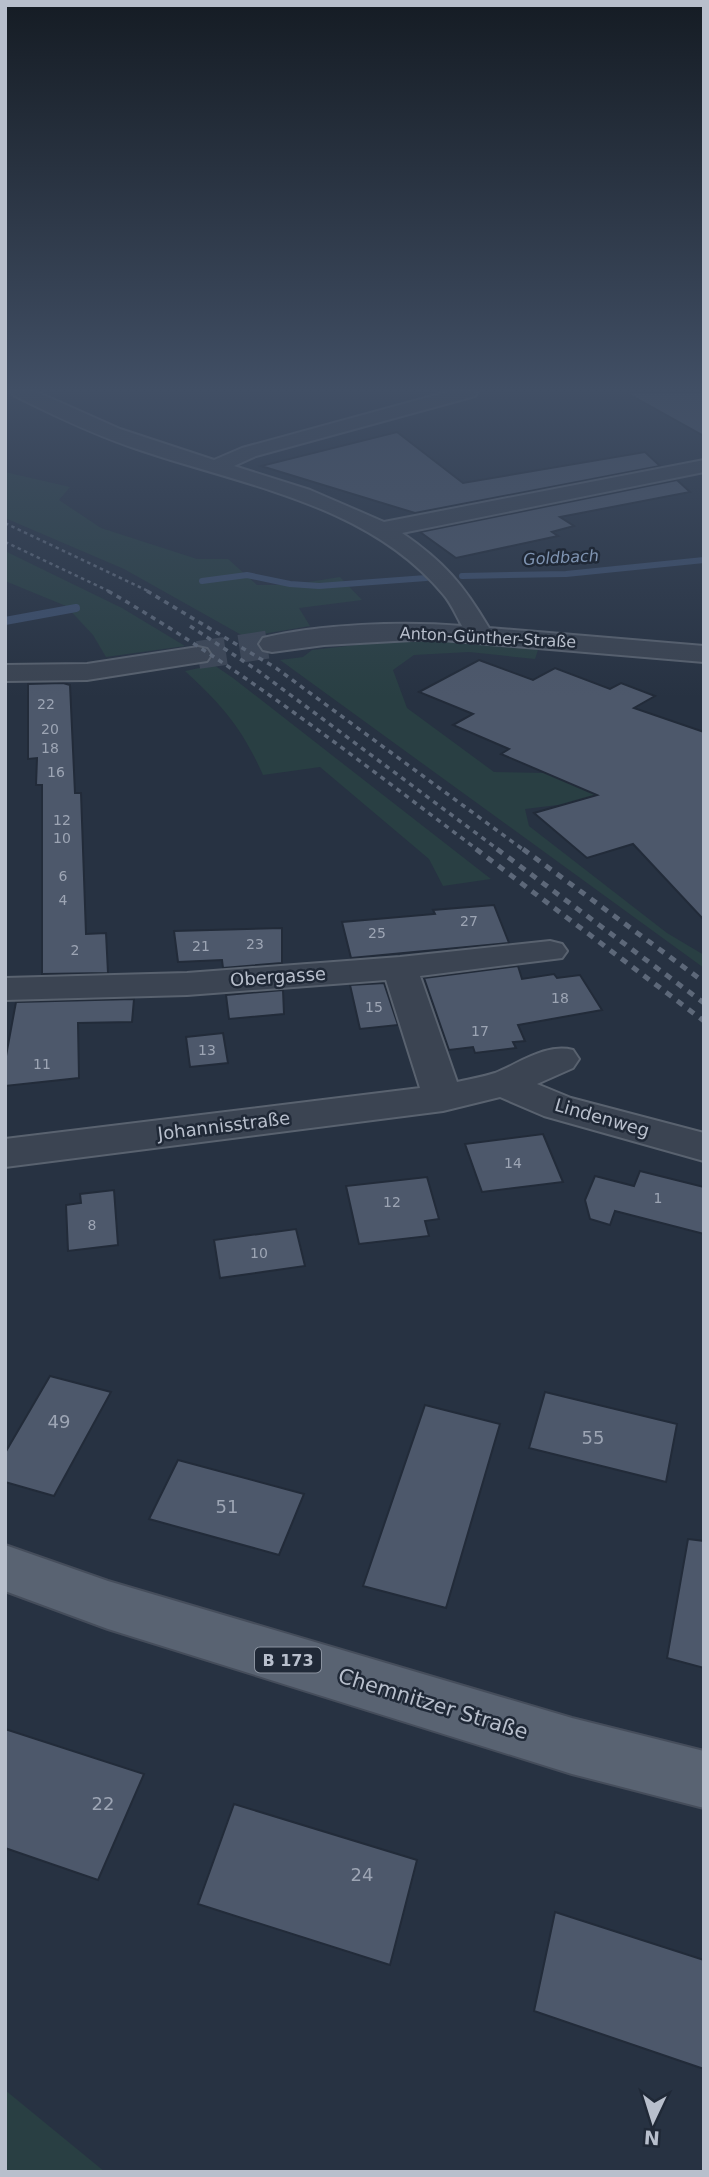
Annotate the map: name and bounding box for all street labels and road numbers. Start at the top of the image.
street label: Anton-Günther-Straße [399,623,577,652]
street label: Obergasse [229,963,327,990]
street label: Lindenweg [552,1094,652,1141]
street label: Johannisstraße [156,1107,291,1144]
road number: B 173 [255,1648,321,1672]
street label: Chemnitzer Straße [335,1664,531,1744]

